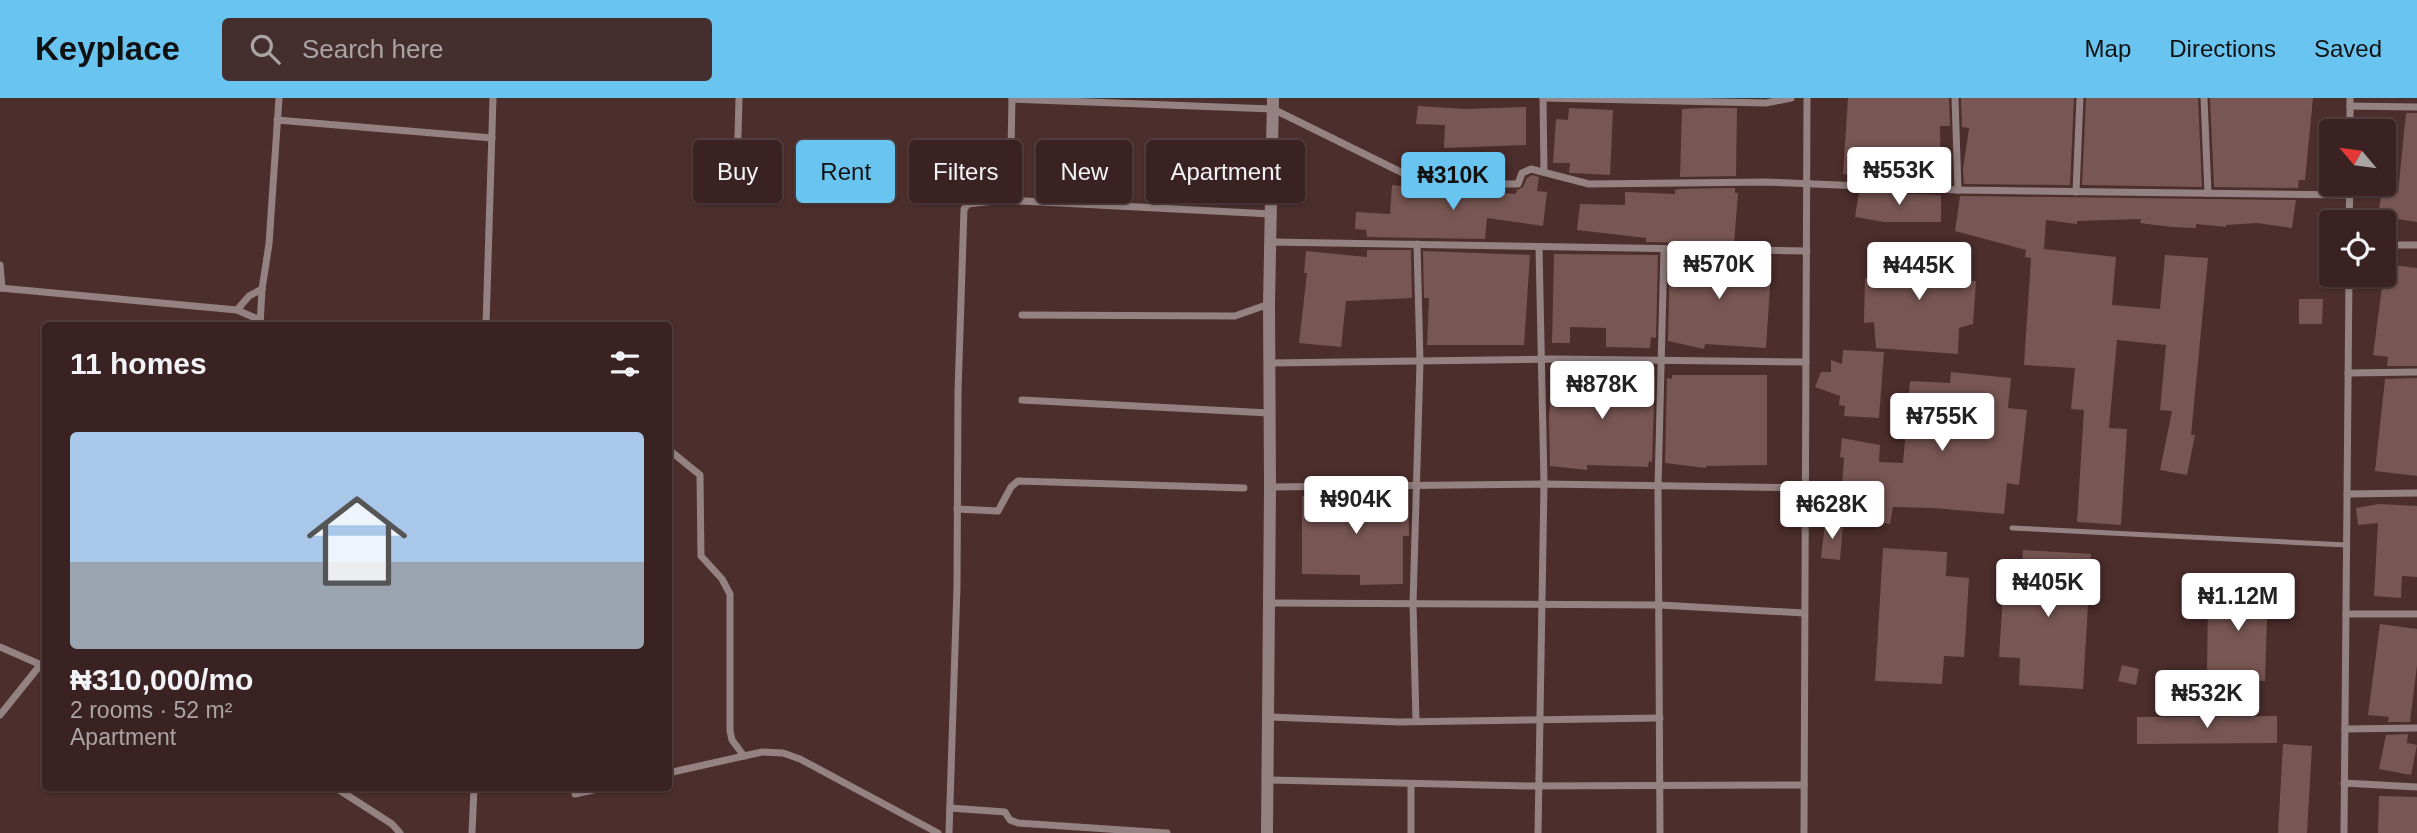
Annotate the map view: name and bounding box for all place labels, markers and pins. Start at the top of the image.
pin: ₦553K [1850,148,1948,207]
pin: ₦310K [1404,152,1502,212]
pin: ₦570K [1670,242,1768,301]
pin: ₦445K [1870,242,1968,302]
pin: ₦878K [1553,362,1651,421]
pin: ₦755K [1893,394,1991,453]
pin: ₦904K [1307,476,1405,536]
pin: ₦628K [1783,482,1881,541]
pin: ₦405K [1999,560,2097,619]
pin: ₦1.12M [2181,574,2295,633]
pin: ₦532K [2158,670,2256,730]

